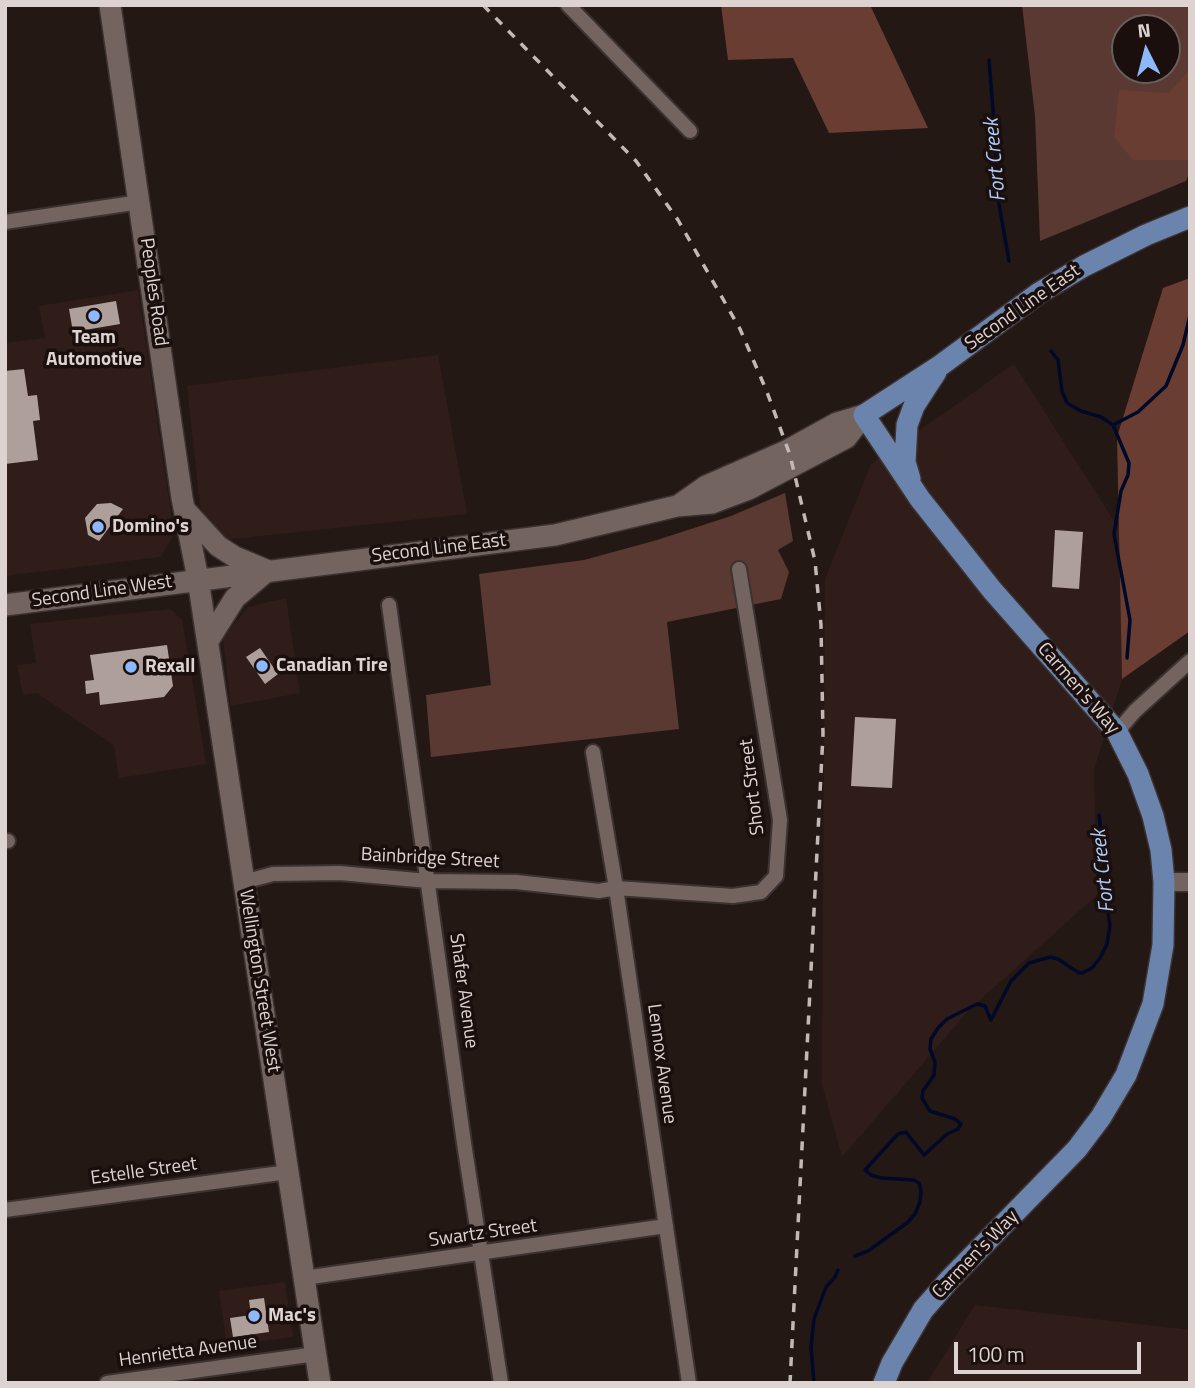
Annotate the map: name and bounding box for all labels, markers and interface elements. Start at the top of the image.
north arrow [1111,14,1181,84]
text: N [1136,14,1152,45]
water label: Fort Creek [980,117,1012,203]
street label: Peoples Road [134,236,172,348]
street label: Second Line East [961,260,1085,356]
marker: Team Automotive [86,308,102,324]
place label: Team Automotive [46,327,142,371]
place label: Domino's [112,516,189,538]
marker: Domino's [90,519,106,535]
street label: Second Line East [370,529,508,569]
street label: Second Line West [30,571,174,613]
street label: Carmen's Way [1032,639,1124,739]
place label: Canadian Tire [276,655,388,677]
place label: Rexall [145,656,195,678]
marker: Canadian Tire [254,658,270,674]
marker: Rexall [123,659,139,675]
street label: Short Street [736,738,770,836]
water label: Fort Creek [1087,828,1121,914]
street label: Bainbridge Street [360,844,500,874]
street label: Wellington Street West [233,888,285,1074]
street label: Shafer Avenue [444,932,482,1050]
street label: Lennox Avenue [641,1002,681,1126]
street label: Estelle Street [89,1153,199,1191]
street label: Carmen's Way [928,1206,1024,1304]
street label: Swartz Street [427,1215,539,1253]
place label: Mac's [268,1305,316,1327]
marker: Mac's [246,1308,262,1324]
scale bar [957,1328,1144,1372]
street label: Henrietta Avenue [117,1331,259,1373]
text: 100 m [967,1338,1024,1370]

